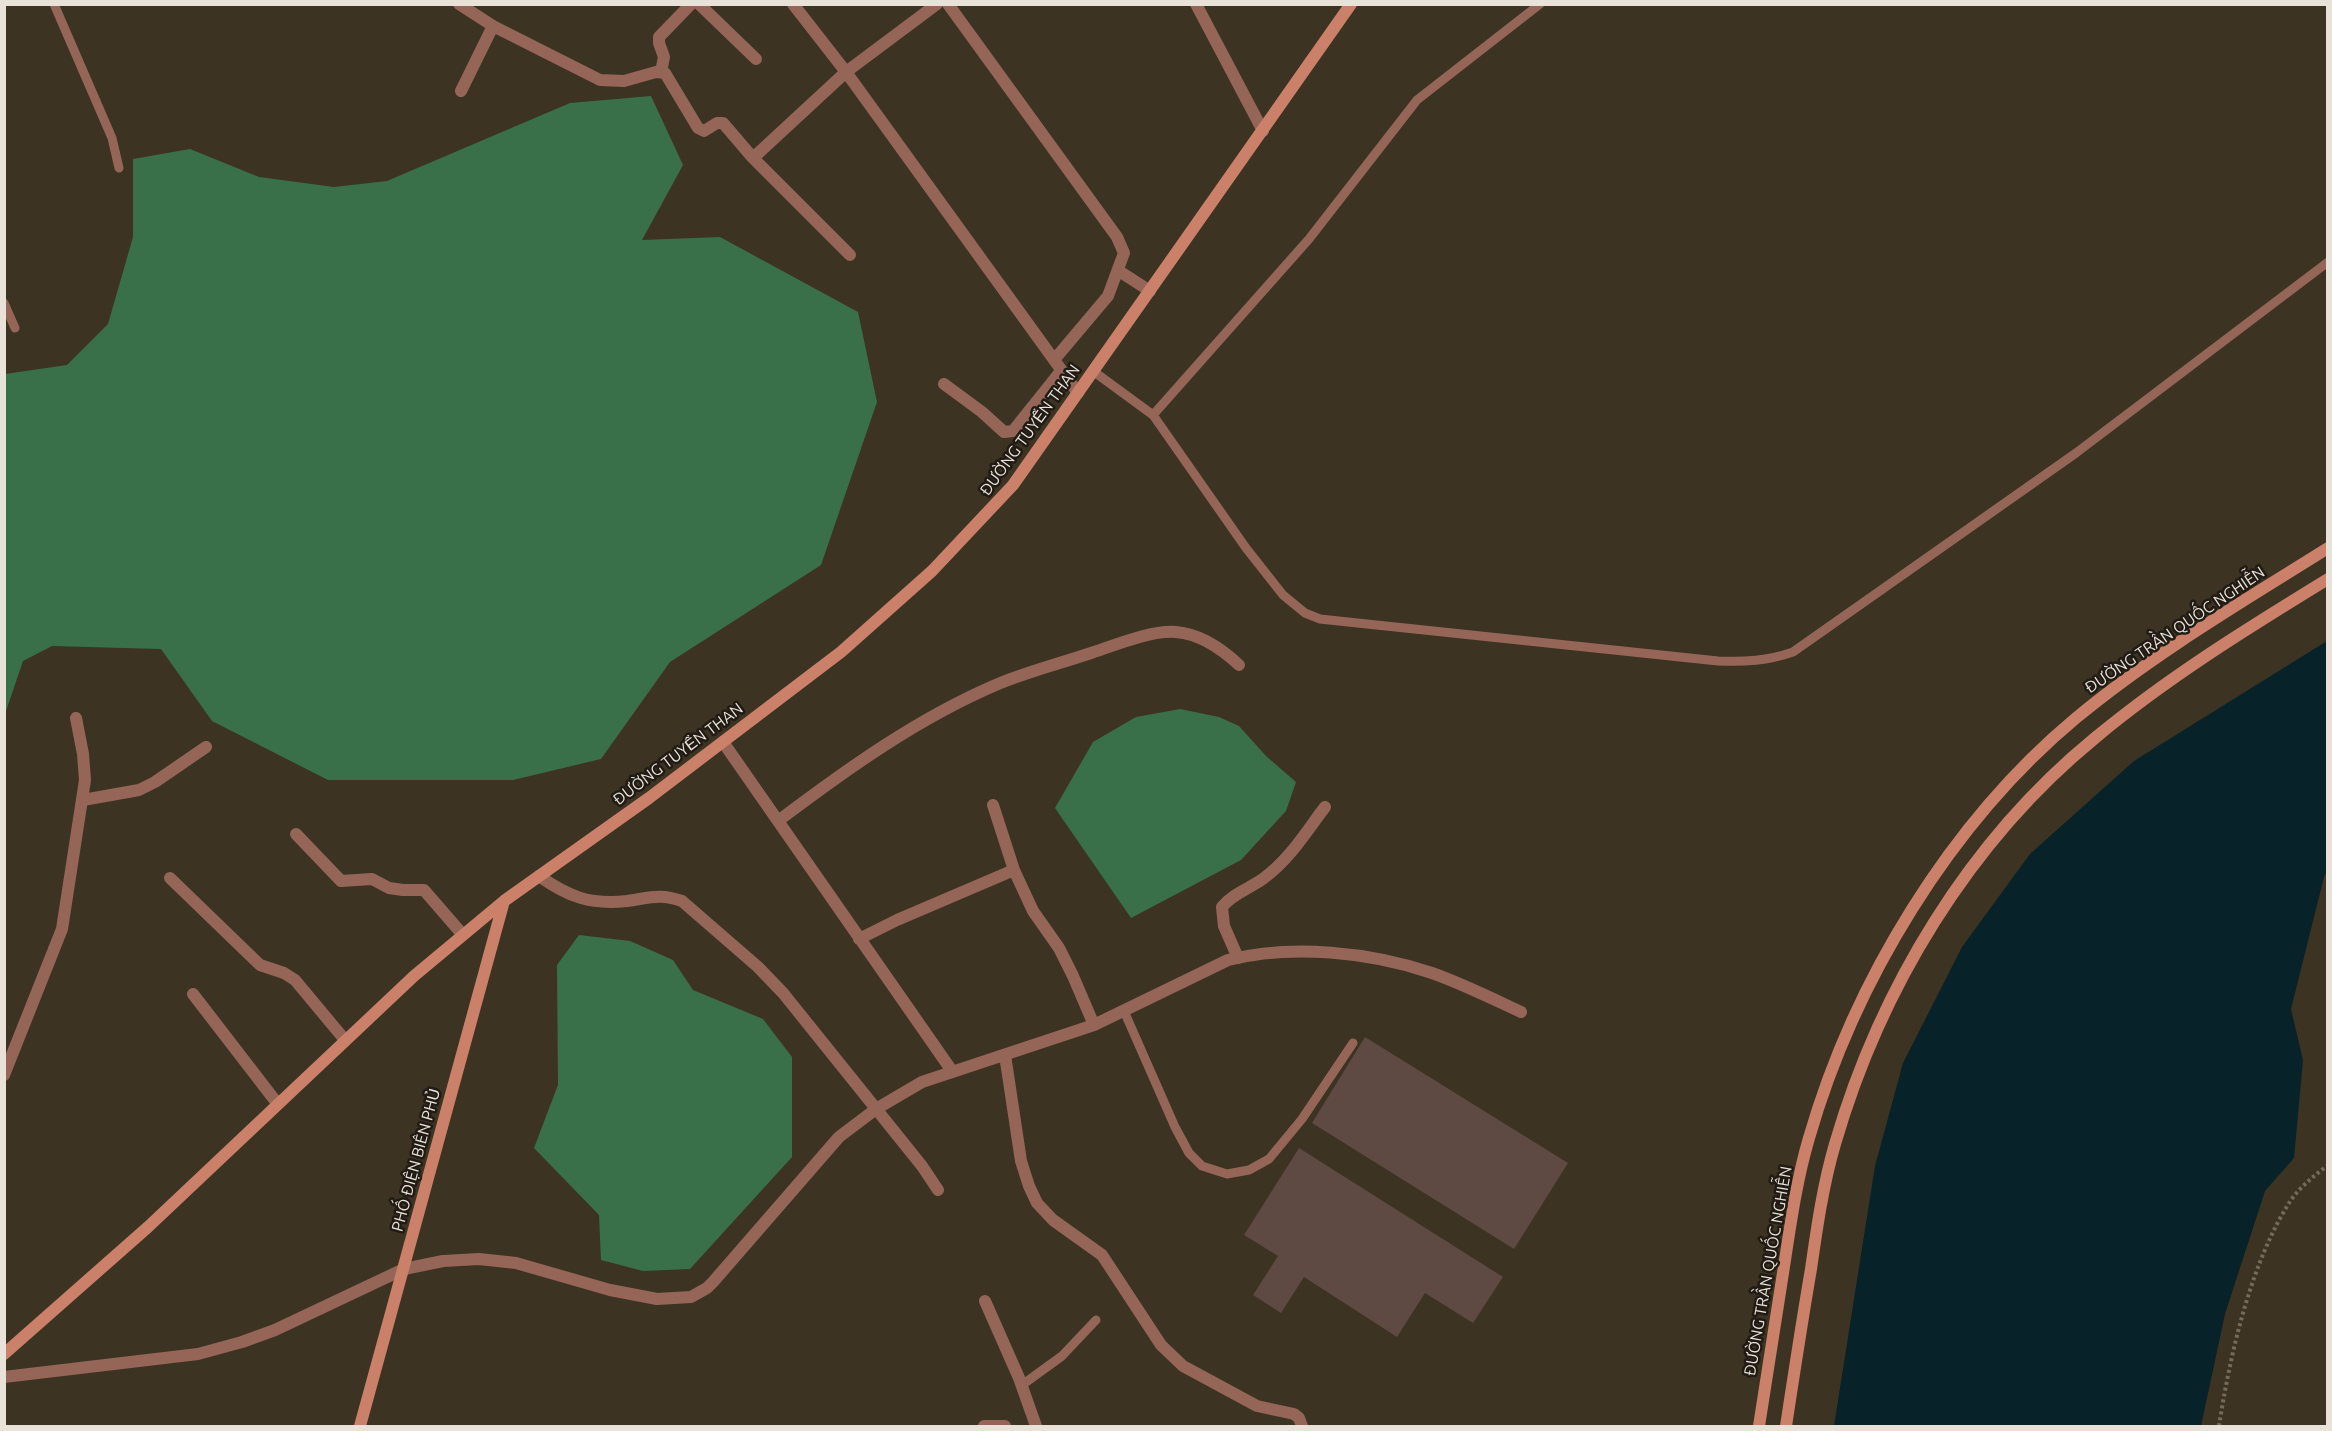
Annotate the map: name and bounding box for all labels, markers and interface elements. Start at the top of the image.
street label: ĐƯỜNG TUYỂN THAN [976,361,1084,499]
street label: ĐƯỜNG TRẦN QUỐC NGHIỄN [2082,563,2268,697]
street label: ĐƯỜNG TUYỂN THAN [609,699,747,809]
street label: PHỐ ĐIỆN BIÊN PHỦ [388,1086,444,1234]
street label: ĐƯỜNG TRẦN QUỐC NGHIỄN [1740,1165,1796,1377]

